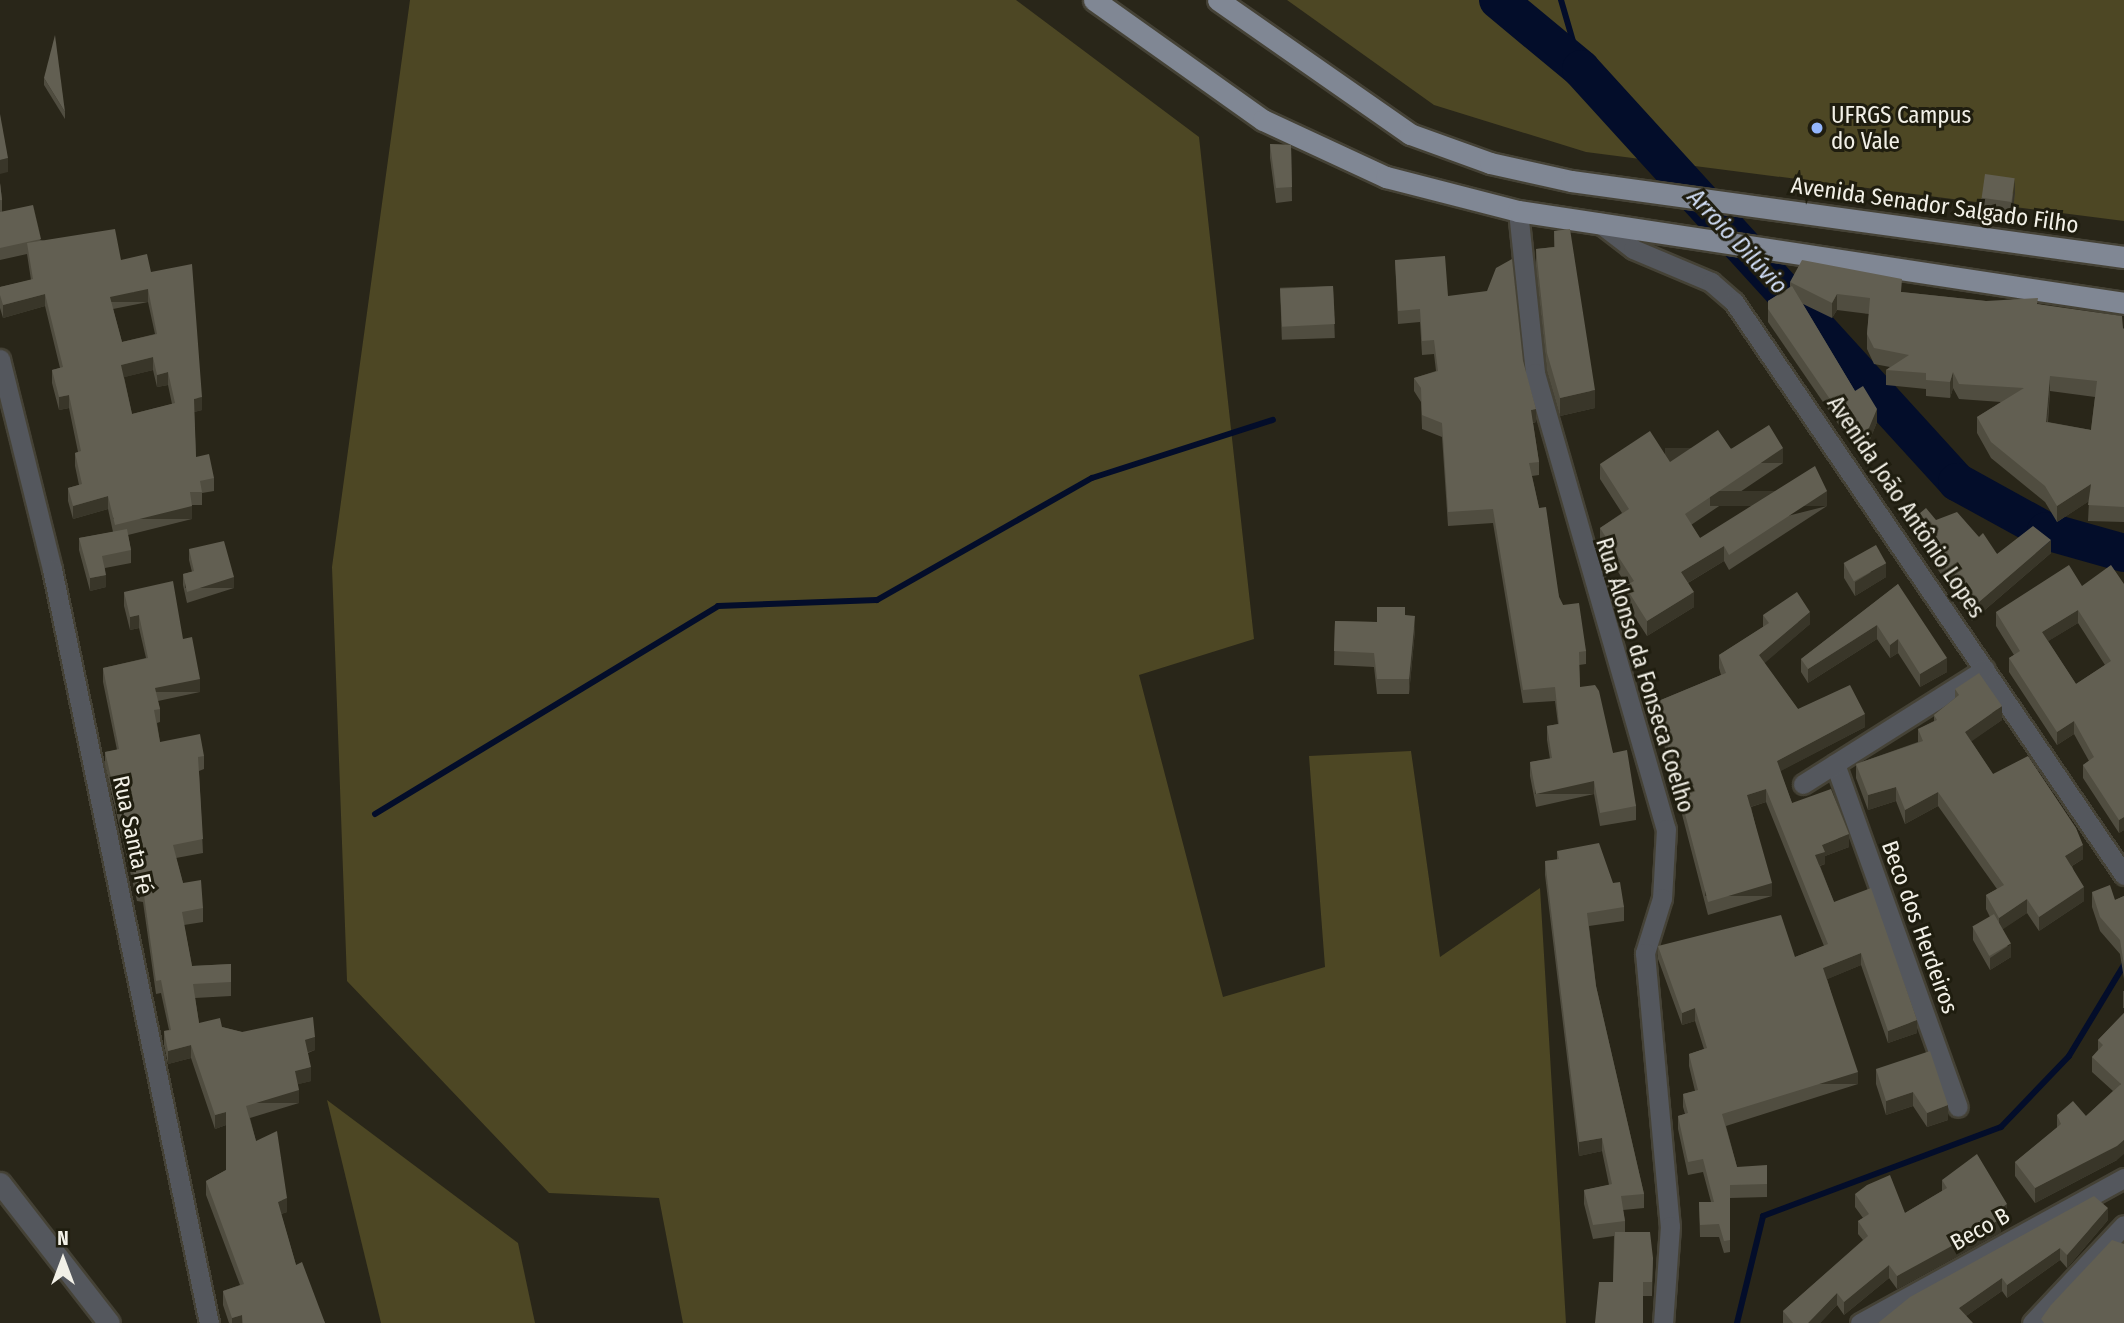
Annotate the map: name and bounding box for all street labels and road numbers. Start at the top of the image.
street label: Avenida Senador Salgado Filho [1790,171,2080,239]
street label: Avenida João Antônio Lopes [1821,391,1991,623]
street label: Rua Alonso da Fonseca Coelho [1590,534,1700,816]
street label: Rua Santa Fé [107,773,159,897]
street label: Beco dos Herdeiros [1876,837,1964,1017]
street label: Beco B [1946,1202,2014,1256]

